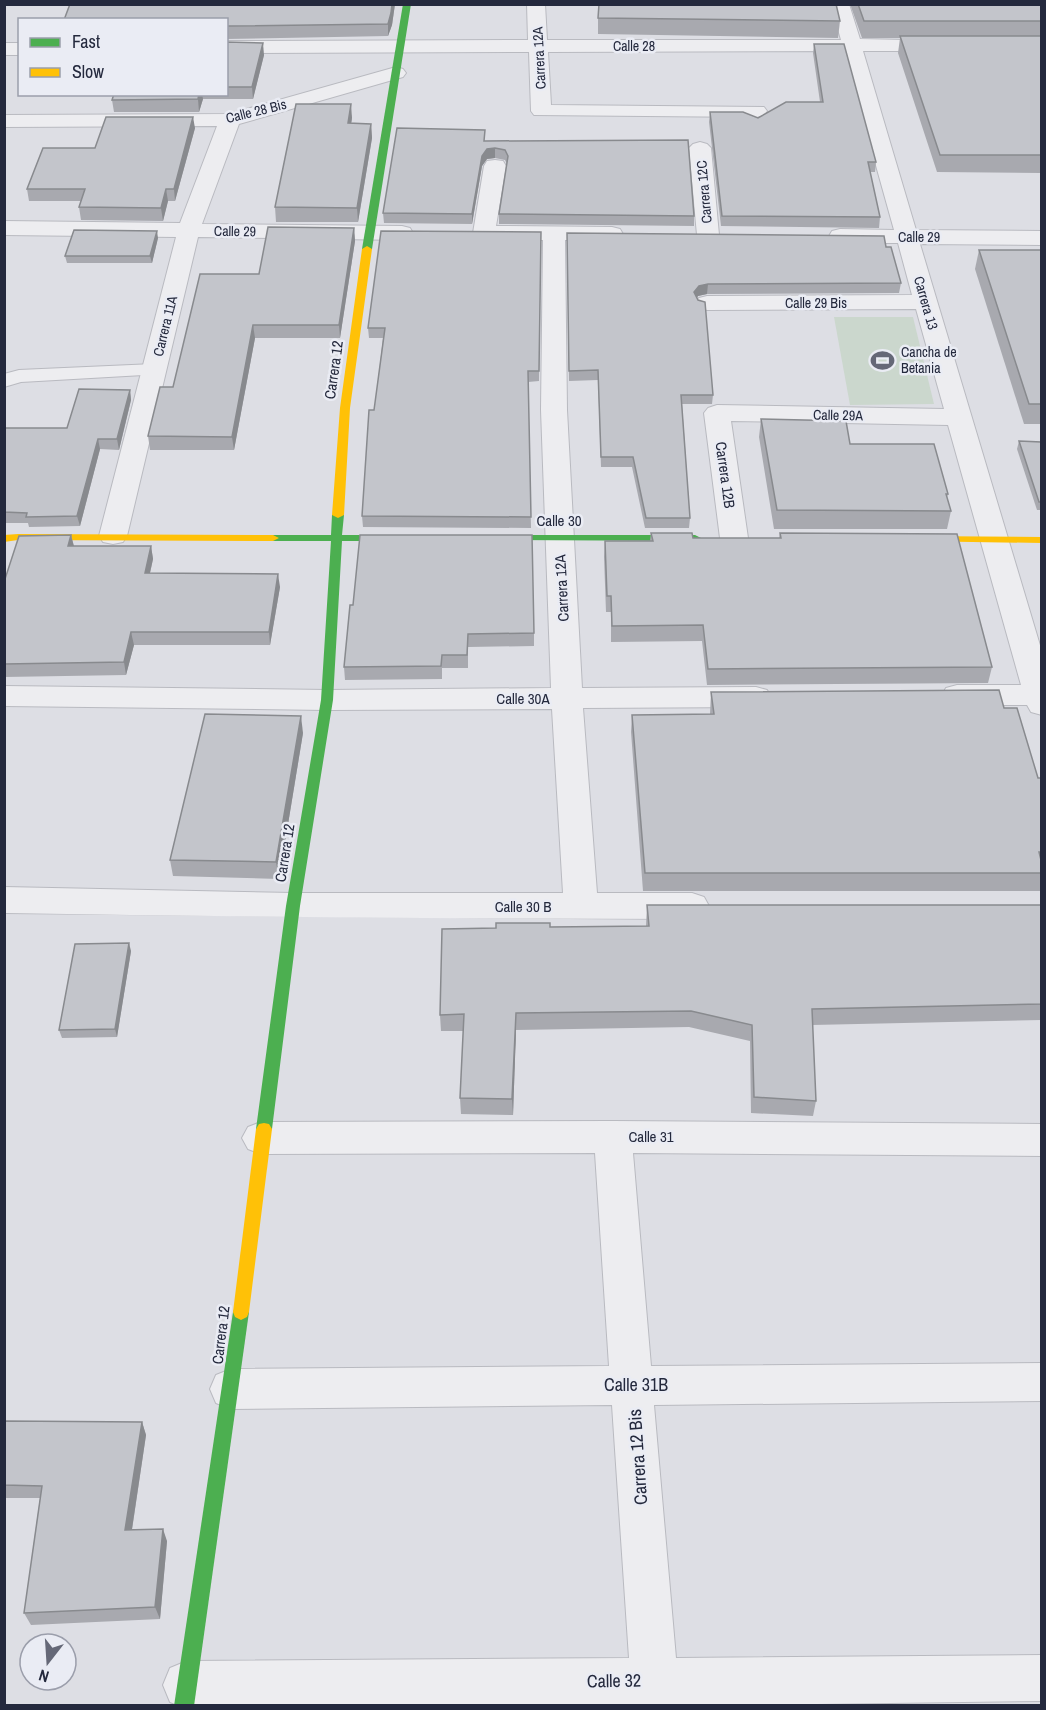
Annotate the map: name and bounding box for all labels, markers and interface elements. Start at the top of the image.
legend [18,18,228,96]
street label: Carrera 12A [528,26,550,90]
text: Fast [72,29,100,54]
street label: Calle 28 [613,37,655,55]
text: Slow [72,59,104,84]
street label: Calle 28 Bis [224,95,288,127]
street label: Carrera 12C [692,160,716,224]
street label: Calle 29 [214,222,256,240]
street label: Calle 29 [898,228,940,246]
street label: Carrera 13 [910,274,942,332]
street label: Carrera 11A [149,294,181,358]
street label: Calle 29 Bis [785,294,847,312]
street label: Carrera 12 [319,339,348,401]
place label: Cancha de Betania [901,343,957,377]
sports icon: Cancha de Betania [870,347,896,373]
street label: Calle 29A [813,406,863,424]
street label: Carrera 12B [710,440,741,510]
street label: Calle 30 [536,510,582,531]
street label: Carrera 12A [549,553,574,622]
street label: Calle 30A [496,688,550,709]
street label: Carrera 12 [270,822,299,884]
street label: Calle 30 B [495,896,551,917]
street label: Calle 31 [628,1126,674,1147]
street label: Carrera 12 [206,1304,235,1365]
street label: Calle 31B [604,1372,668,1397]
street label: Carrera 12 Bis [622,1408,653,1506]
north arrow [18,1632,78,1692]
text: N [36,1664,51,1688]
street label: Calle 32 [587,1668,641,1693]

